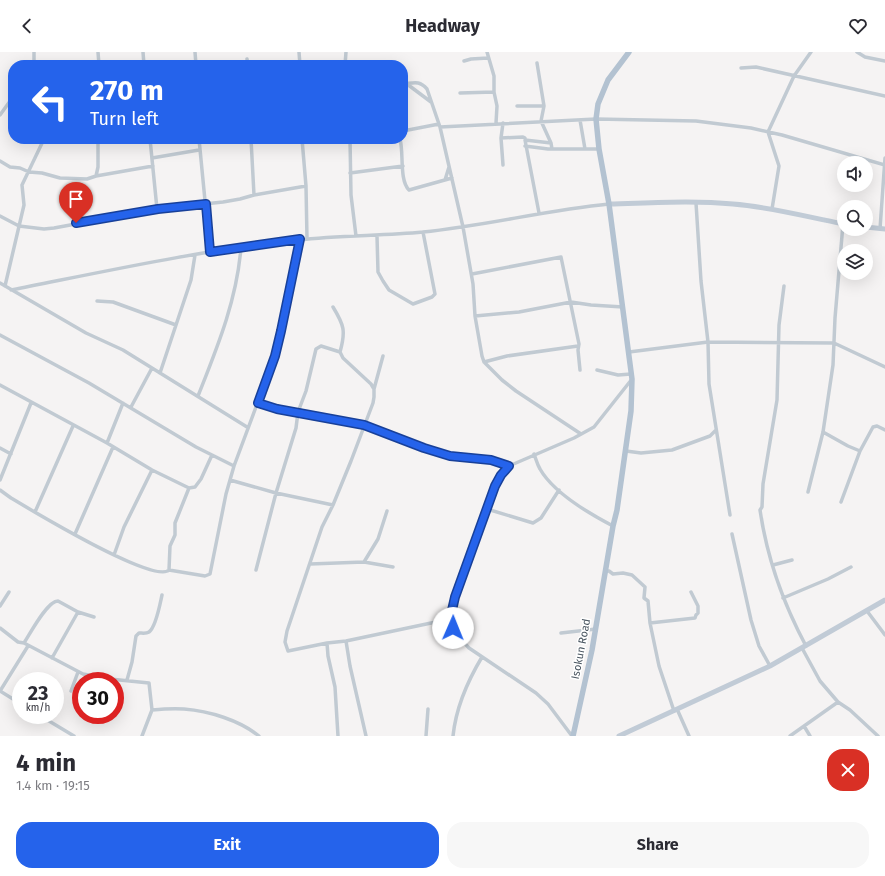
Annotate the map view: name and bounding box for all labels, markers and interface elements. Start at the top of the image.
icon: back [16,15,38,37]
text: Headway [405,15,480,37]
icon: heart [847,15,869,37]
text: 270 m [90,74,164,107]
icon: left [24,76,76,128]
text: Turn left [90,108,159,130]
map controls [837,156,873,280]
button: sound [837,156,873,192]
pin [59,182,93,223]
icon: arrive [65,188,87,210]
button: search [837,200,873,236]
button: layers [837,244,873,280]
position arrow [432,607,474,649]
street label: Isokun Road [569,618,593,680]
speed limit sign: 30 [72,672,124,724]
text: 23 [28,681,48,705]
text: km/h [26,702,50,714]
text: 4 min [16,749,76,777]
button: close [827,749,869,791]
text: 1.4 km · 19:15 [16,778,90,793]
button: Exit [16,822,439,868]
button: Share [447,822,869,868]

